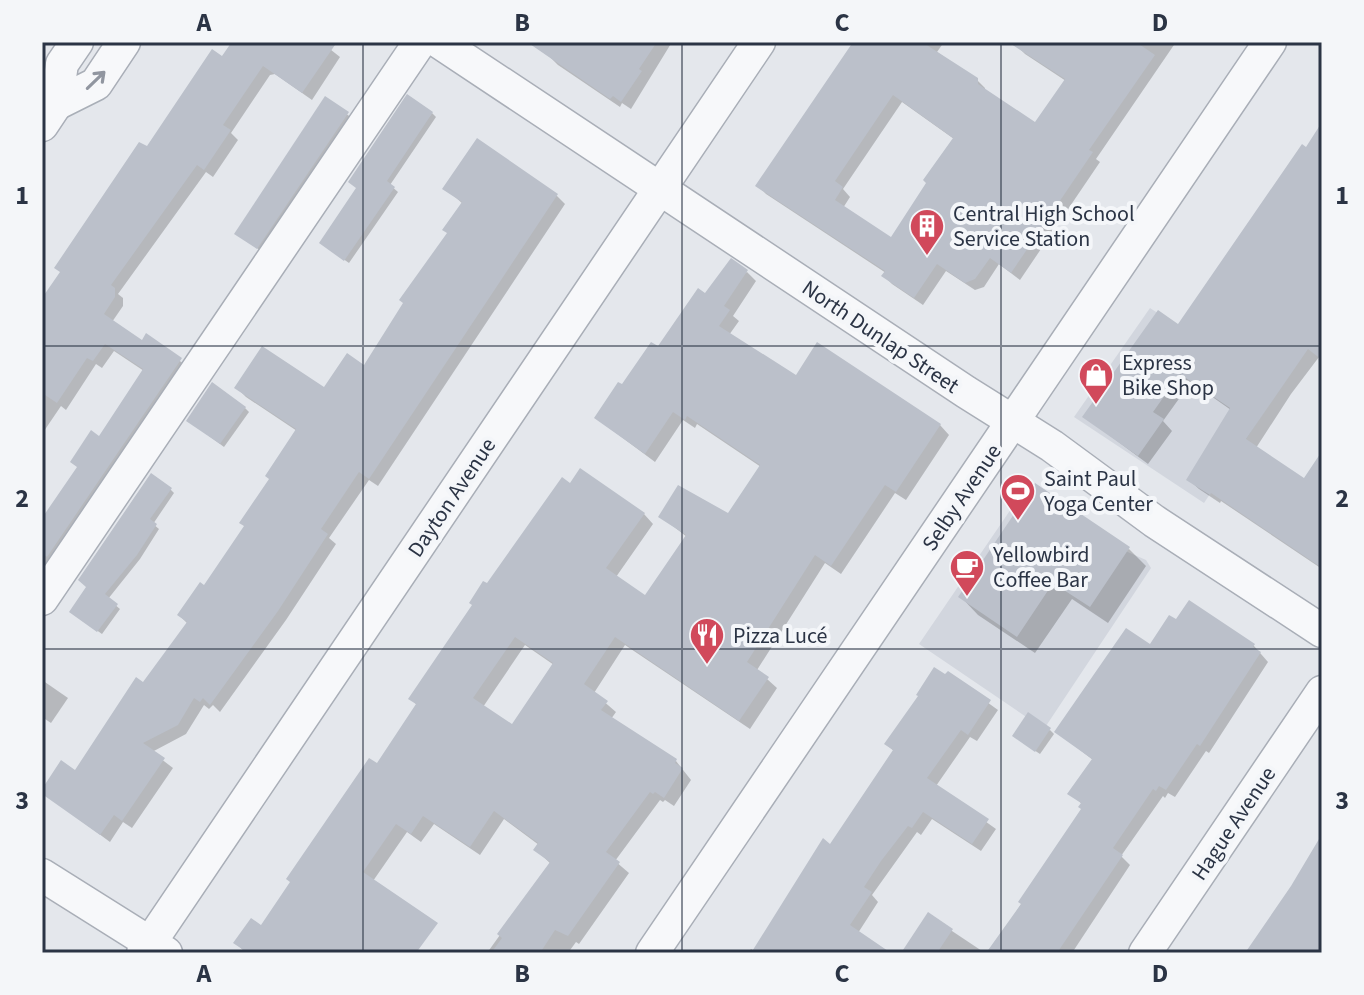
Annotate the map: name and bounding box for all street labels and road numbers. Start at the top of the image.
street label: North Dunlap Street [795,272,966,402]
street label: Dayton Avenue [400,431,504,564]
street label: Selby Avenue [914,438,1009,557]
street label: Hague Avenue [1184,760,1284,887]

